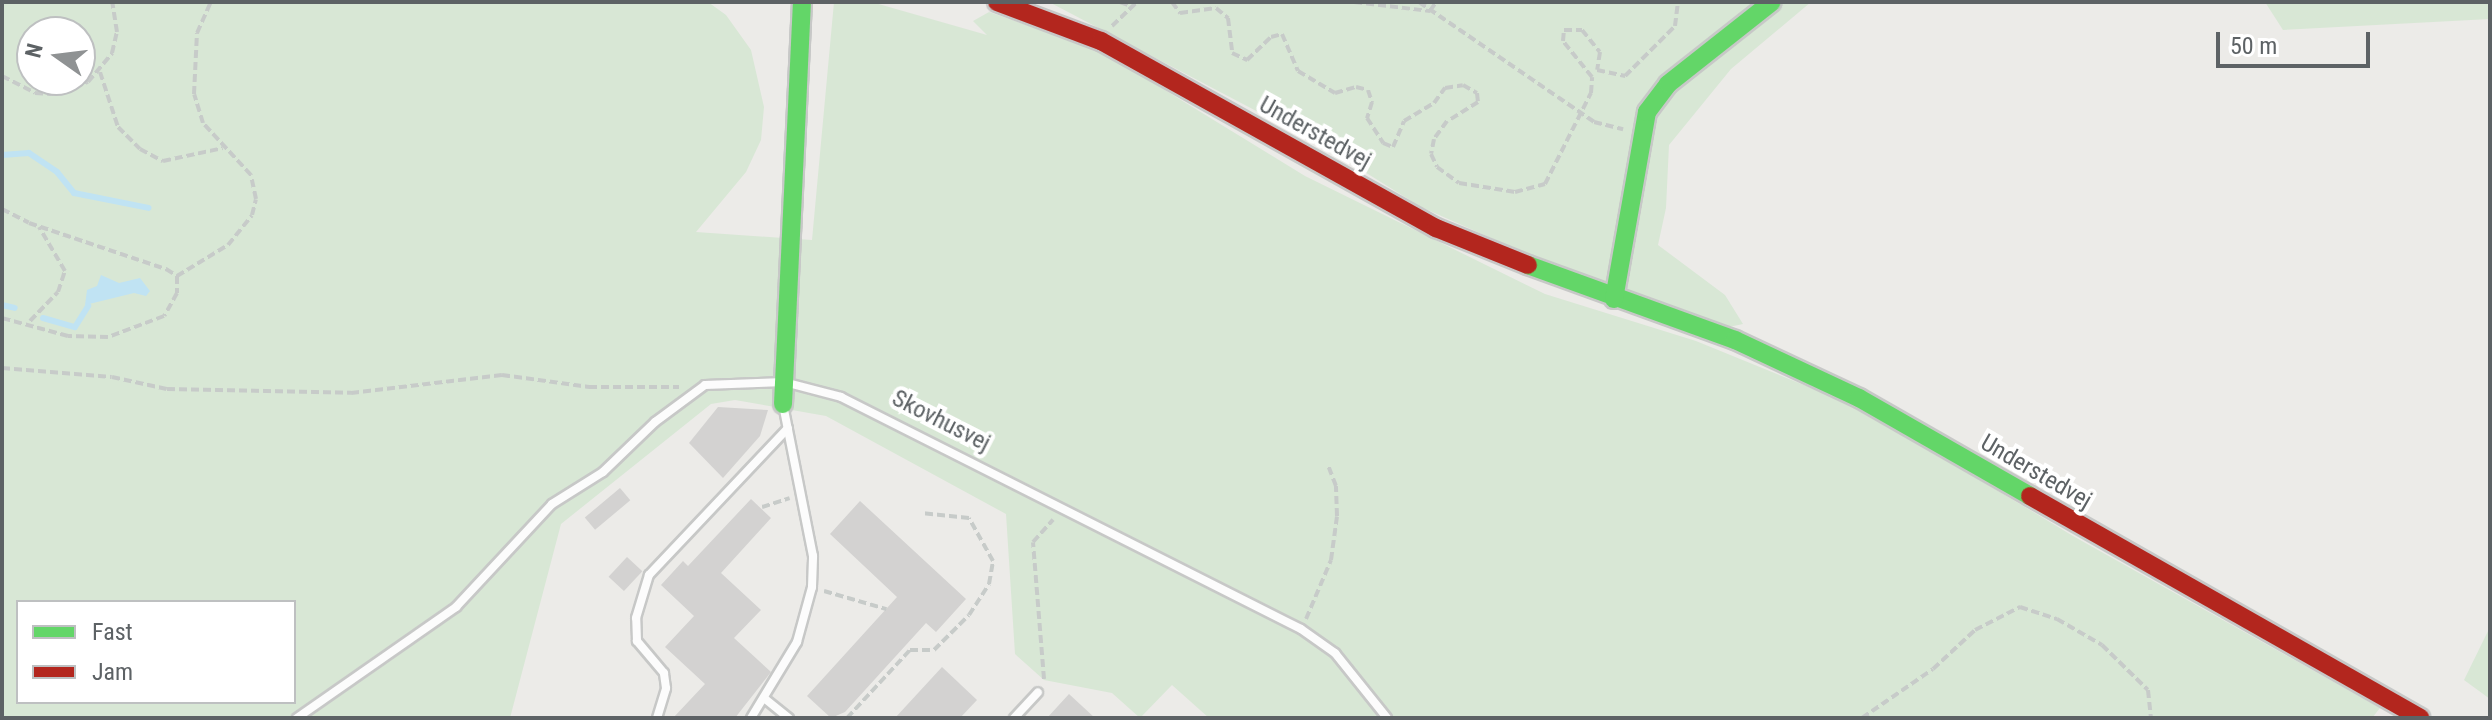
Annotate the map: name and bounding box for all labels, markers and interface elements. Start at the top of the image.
north arrow [16,16,96,96]
scale bar [2220,16,2374,66]
text: 50 m [2230,32,2277,60]
text: N [20,41,48,60]
street label: Understedvej [1254,90,1376,176]
street label: Skovhusvej [887,384,995,458]
street label: Understedvej [1975,429,2097,515]
legend [16,600,296,704]
text: Fast [92,618,133,646]
text: Jam [92,658,133,686]

